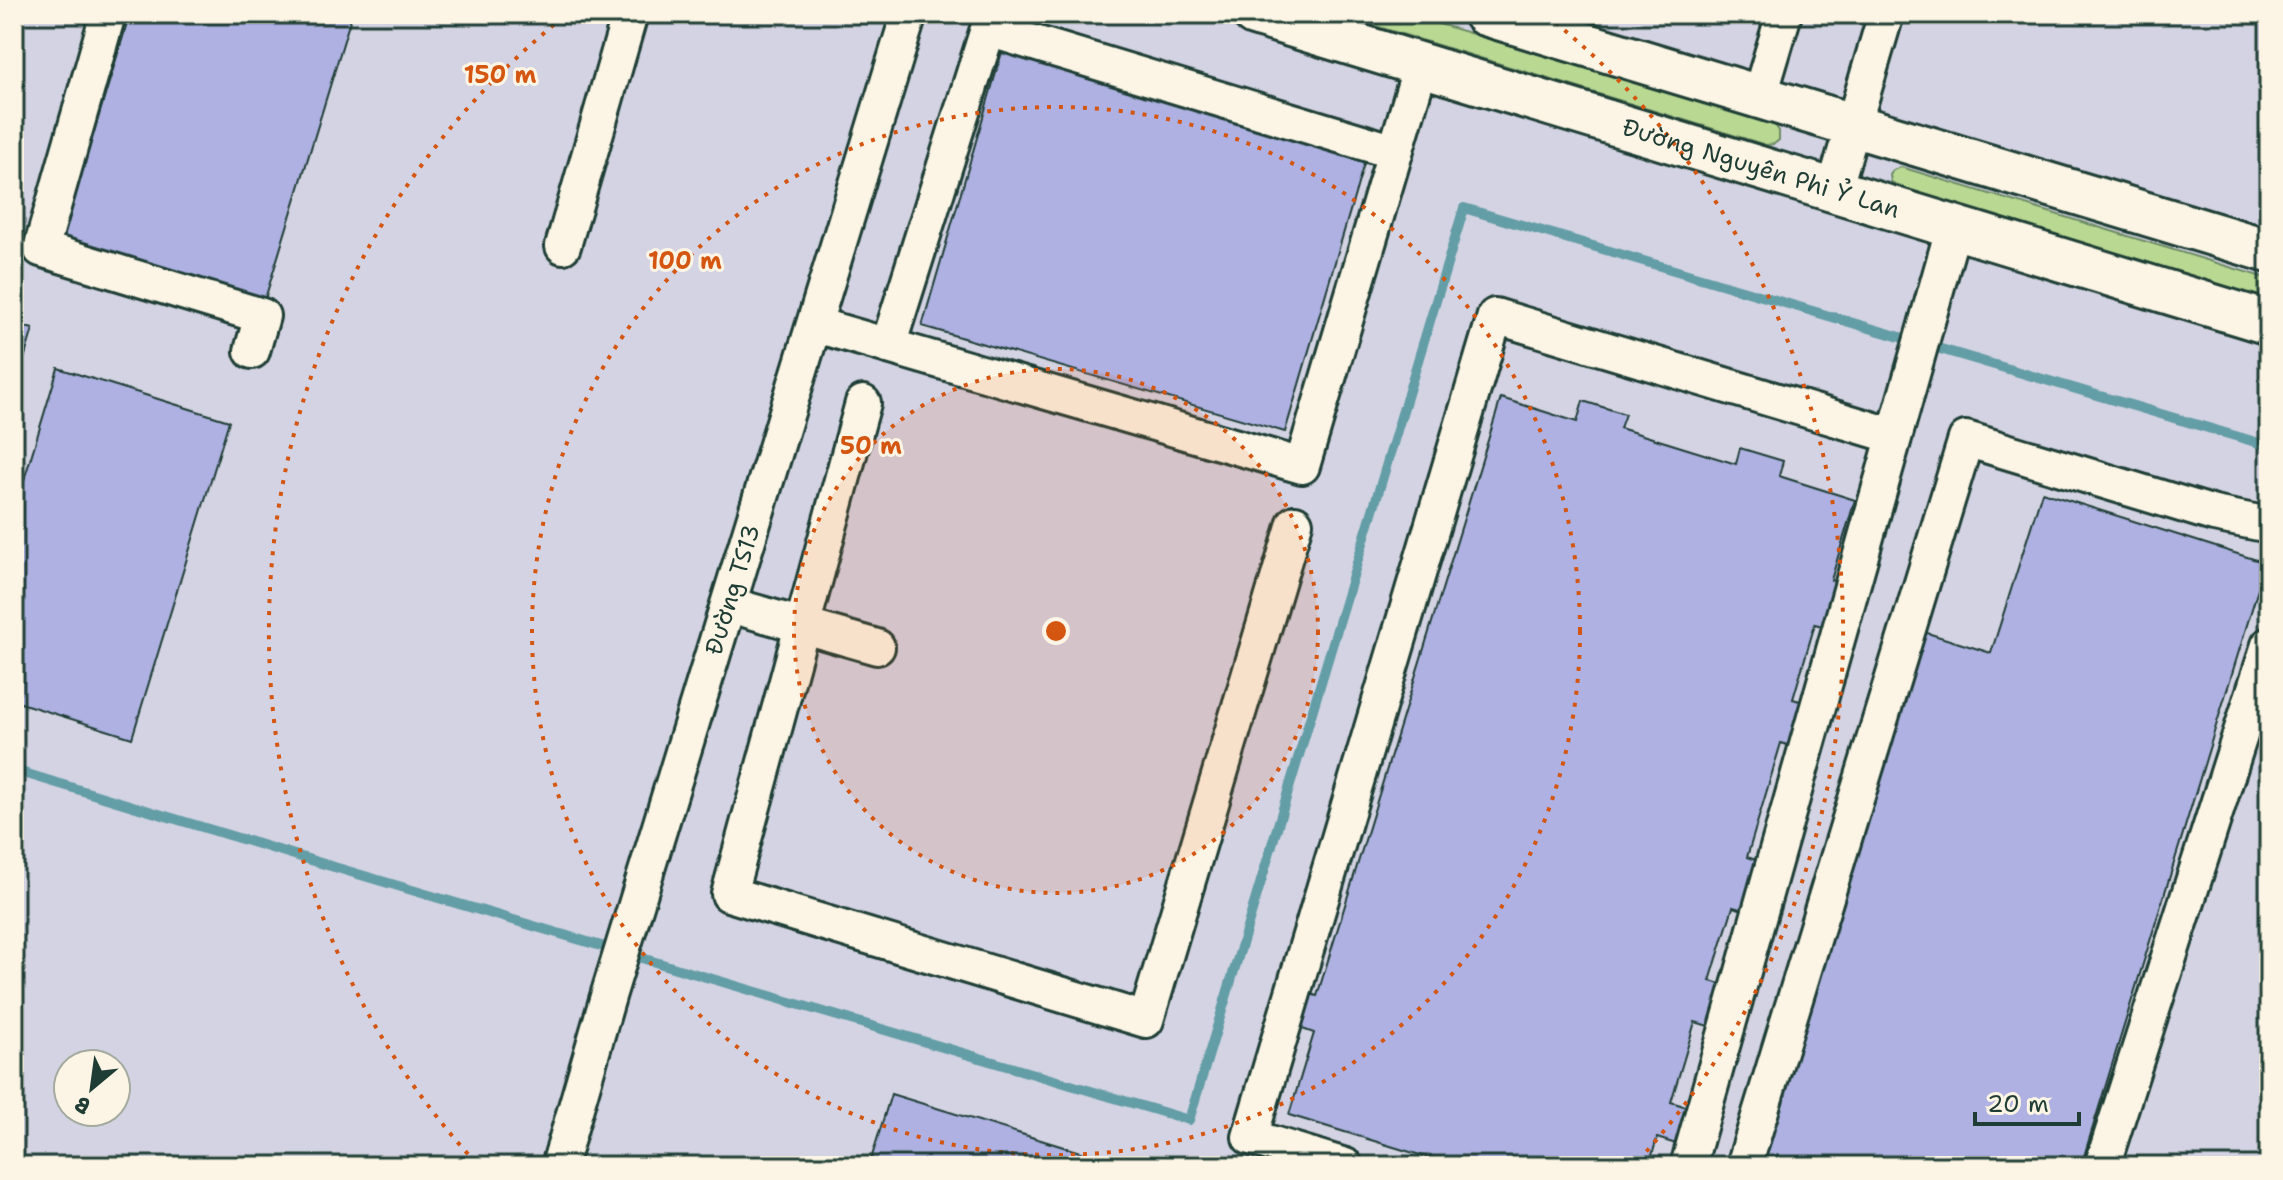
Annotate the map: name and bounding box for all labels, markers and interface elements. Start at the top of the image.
text: 150 m [464,59,536,91]
street label: Đường Nguyên Phi Ỷ Lan [1618,111,1904,226]
text: 100 m [648,245,722,277]
text: 50 m [840,430,902,462]
street label: Đường TS13 [698,520,768,659]
centre of rings [1042,617,1070,645]
north arrow [52,1048,132,1128]
scale bar [1975,1076,2079,1126]
text: 20 m [1987,1088,2049,1120]
text: B [70,1089,96,1121]

